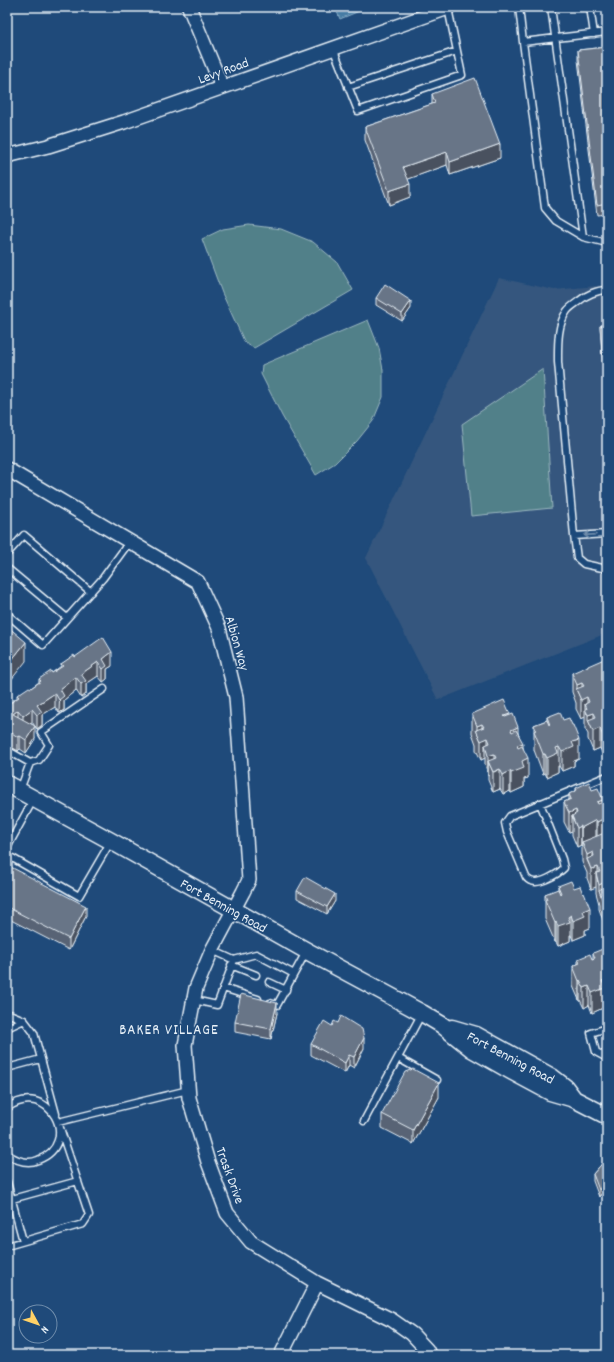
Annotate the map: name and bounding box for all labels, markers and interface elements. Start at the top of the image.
street label: Levy Road [195,53,252,90]
one-way arrow [584,531,597,538]
street label: Albion Way [219,614,253,673]
street label: Fort Benning Road [176,875,270,939]
district label: BAKER VILLAGE [119,1020,219,1042]
street label: Fort Benning Road [463,1027,557,1090]
street label: Trask Drive [210,1144,249,1207]
north arrow [18,1304,58,1344]
text: N [36,1322,52,1337]

